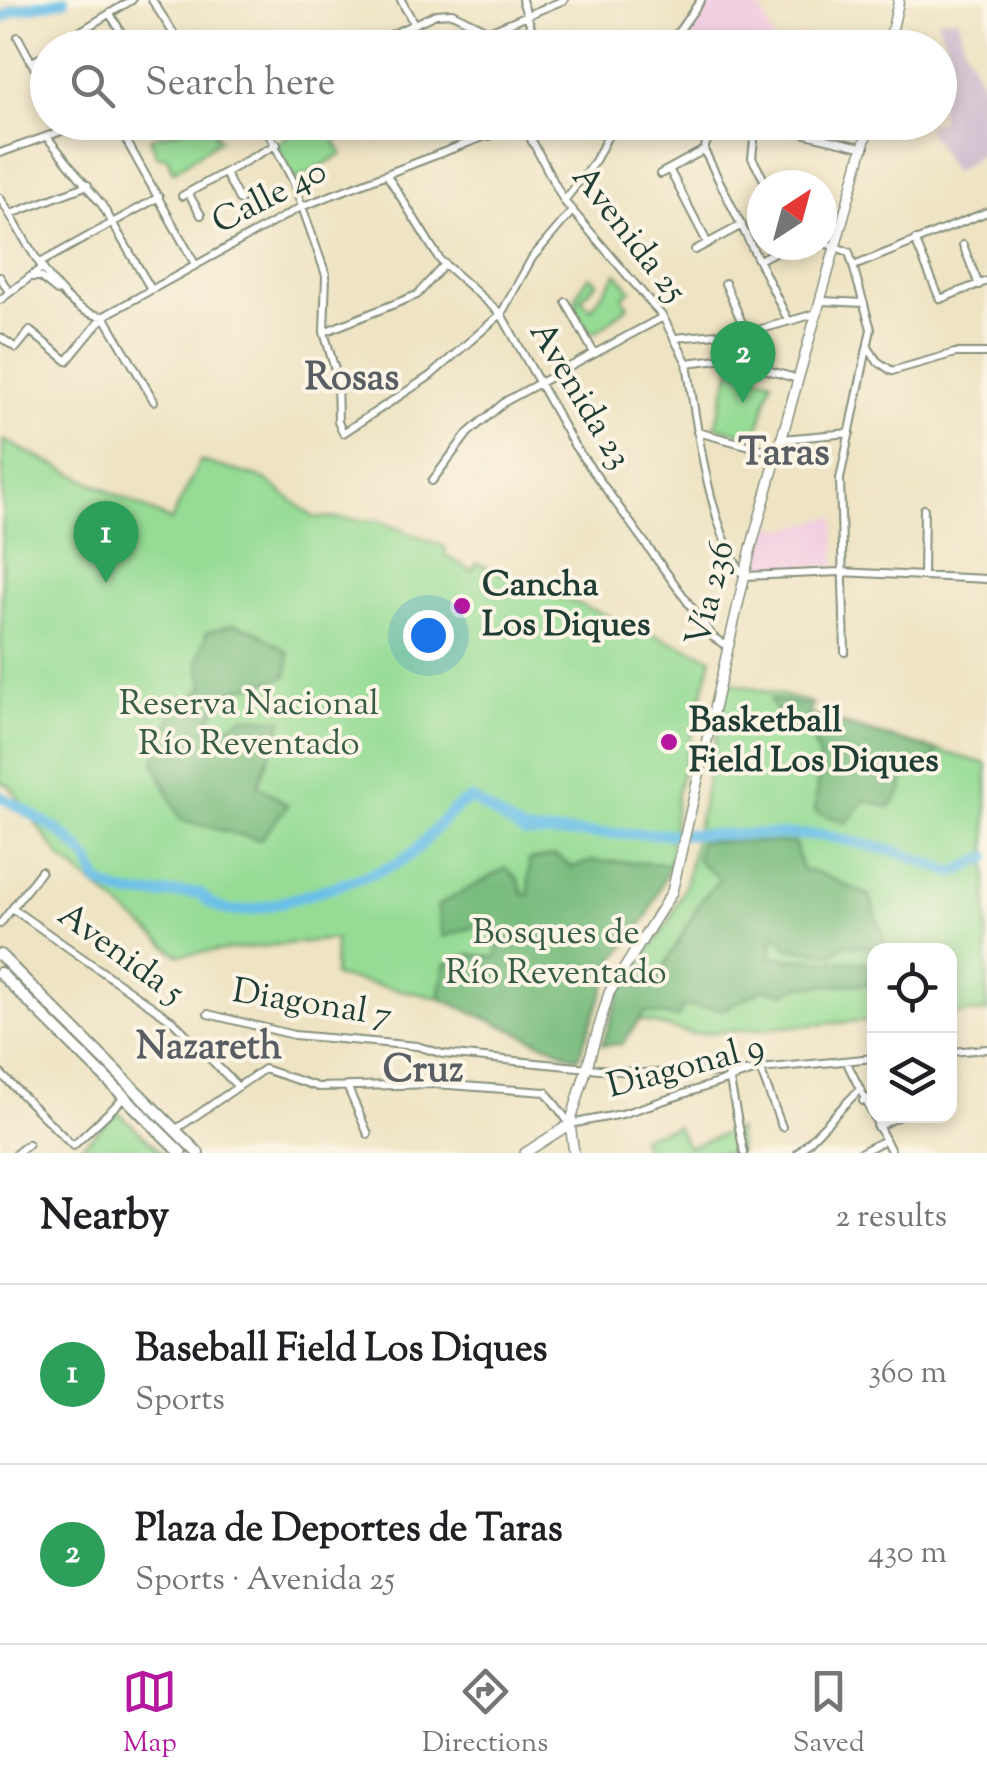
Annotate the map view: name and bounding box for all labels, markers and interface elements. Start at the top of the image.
search box [30,30,957,140]
icon: search [65,58,120,113]
text: Search here [145,58,336,112]
street label: Calle 40 [204,147,336,249]
street label: Avenida 25 [558,155,698,315]
north arrow [747,170,837,260]
street label: Avenida 23 [515,312,643,480]
pin: 2 [710,320,776,403]
district label: Rosas [305,353,399,407]
district label: Taras [738,426,830,483]
pin: 1 [74,500,138,583]
street label: Vía 236 [674,536,750,652]
place label: Cancha Los Diques [482,561,650,652]
marker: Cancha Los Diques [451,595,473,617]
your location [403,610,454,661]
park label: Reserva Nacional Río Reventado [119,680,379,771]
place label: Basketball Field Los Diques [689,697,939,788]
marker: Basketball Field Los Diques [658,731,680,753]
street label: Avenida 5 [46,891,194,1019]
park label: Bosques de Río Reventado [445,909,667,1000]
map controls [867,943,957,1123]
button: locate [867,943,957,1033]
street label: Diagonal 7 [229,967,395,1043]
district label: Nazareth [136,1022,283,1076]
street label: Diagonal 9 [602,1023,770,1113]
button: layers [867,1033,957,1123]
district label: Cruz [383,1045,463,1099]
text: Nearby [40,1188,169,1248]
text: 2 results [835,1195,947,1241]
text: Baseball Field Los Diques [135,1324,548,1378]
text: 1 [67,1351,78,1397]
text: 360 m [868,1351,947,1397]
text: Sports [135,1378,225,1424]
text: Plaza de Deportes de Taras [135,1504,563,1558]
text: 2 [65,1531,80,1577]
text: 430 m [868,1531,947,1577]
text: Sports · Avenida 25 [135,1558,395,1604]
tab: Map [122,1664,177,1764]
tab: Directions [422,1664,548,1764]
tab: Saved [793,1664,865,1764]

